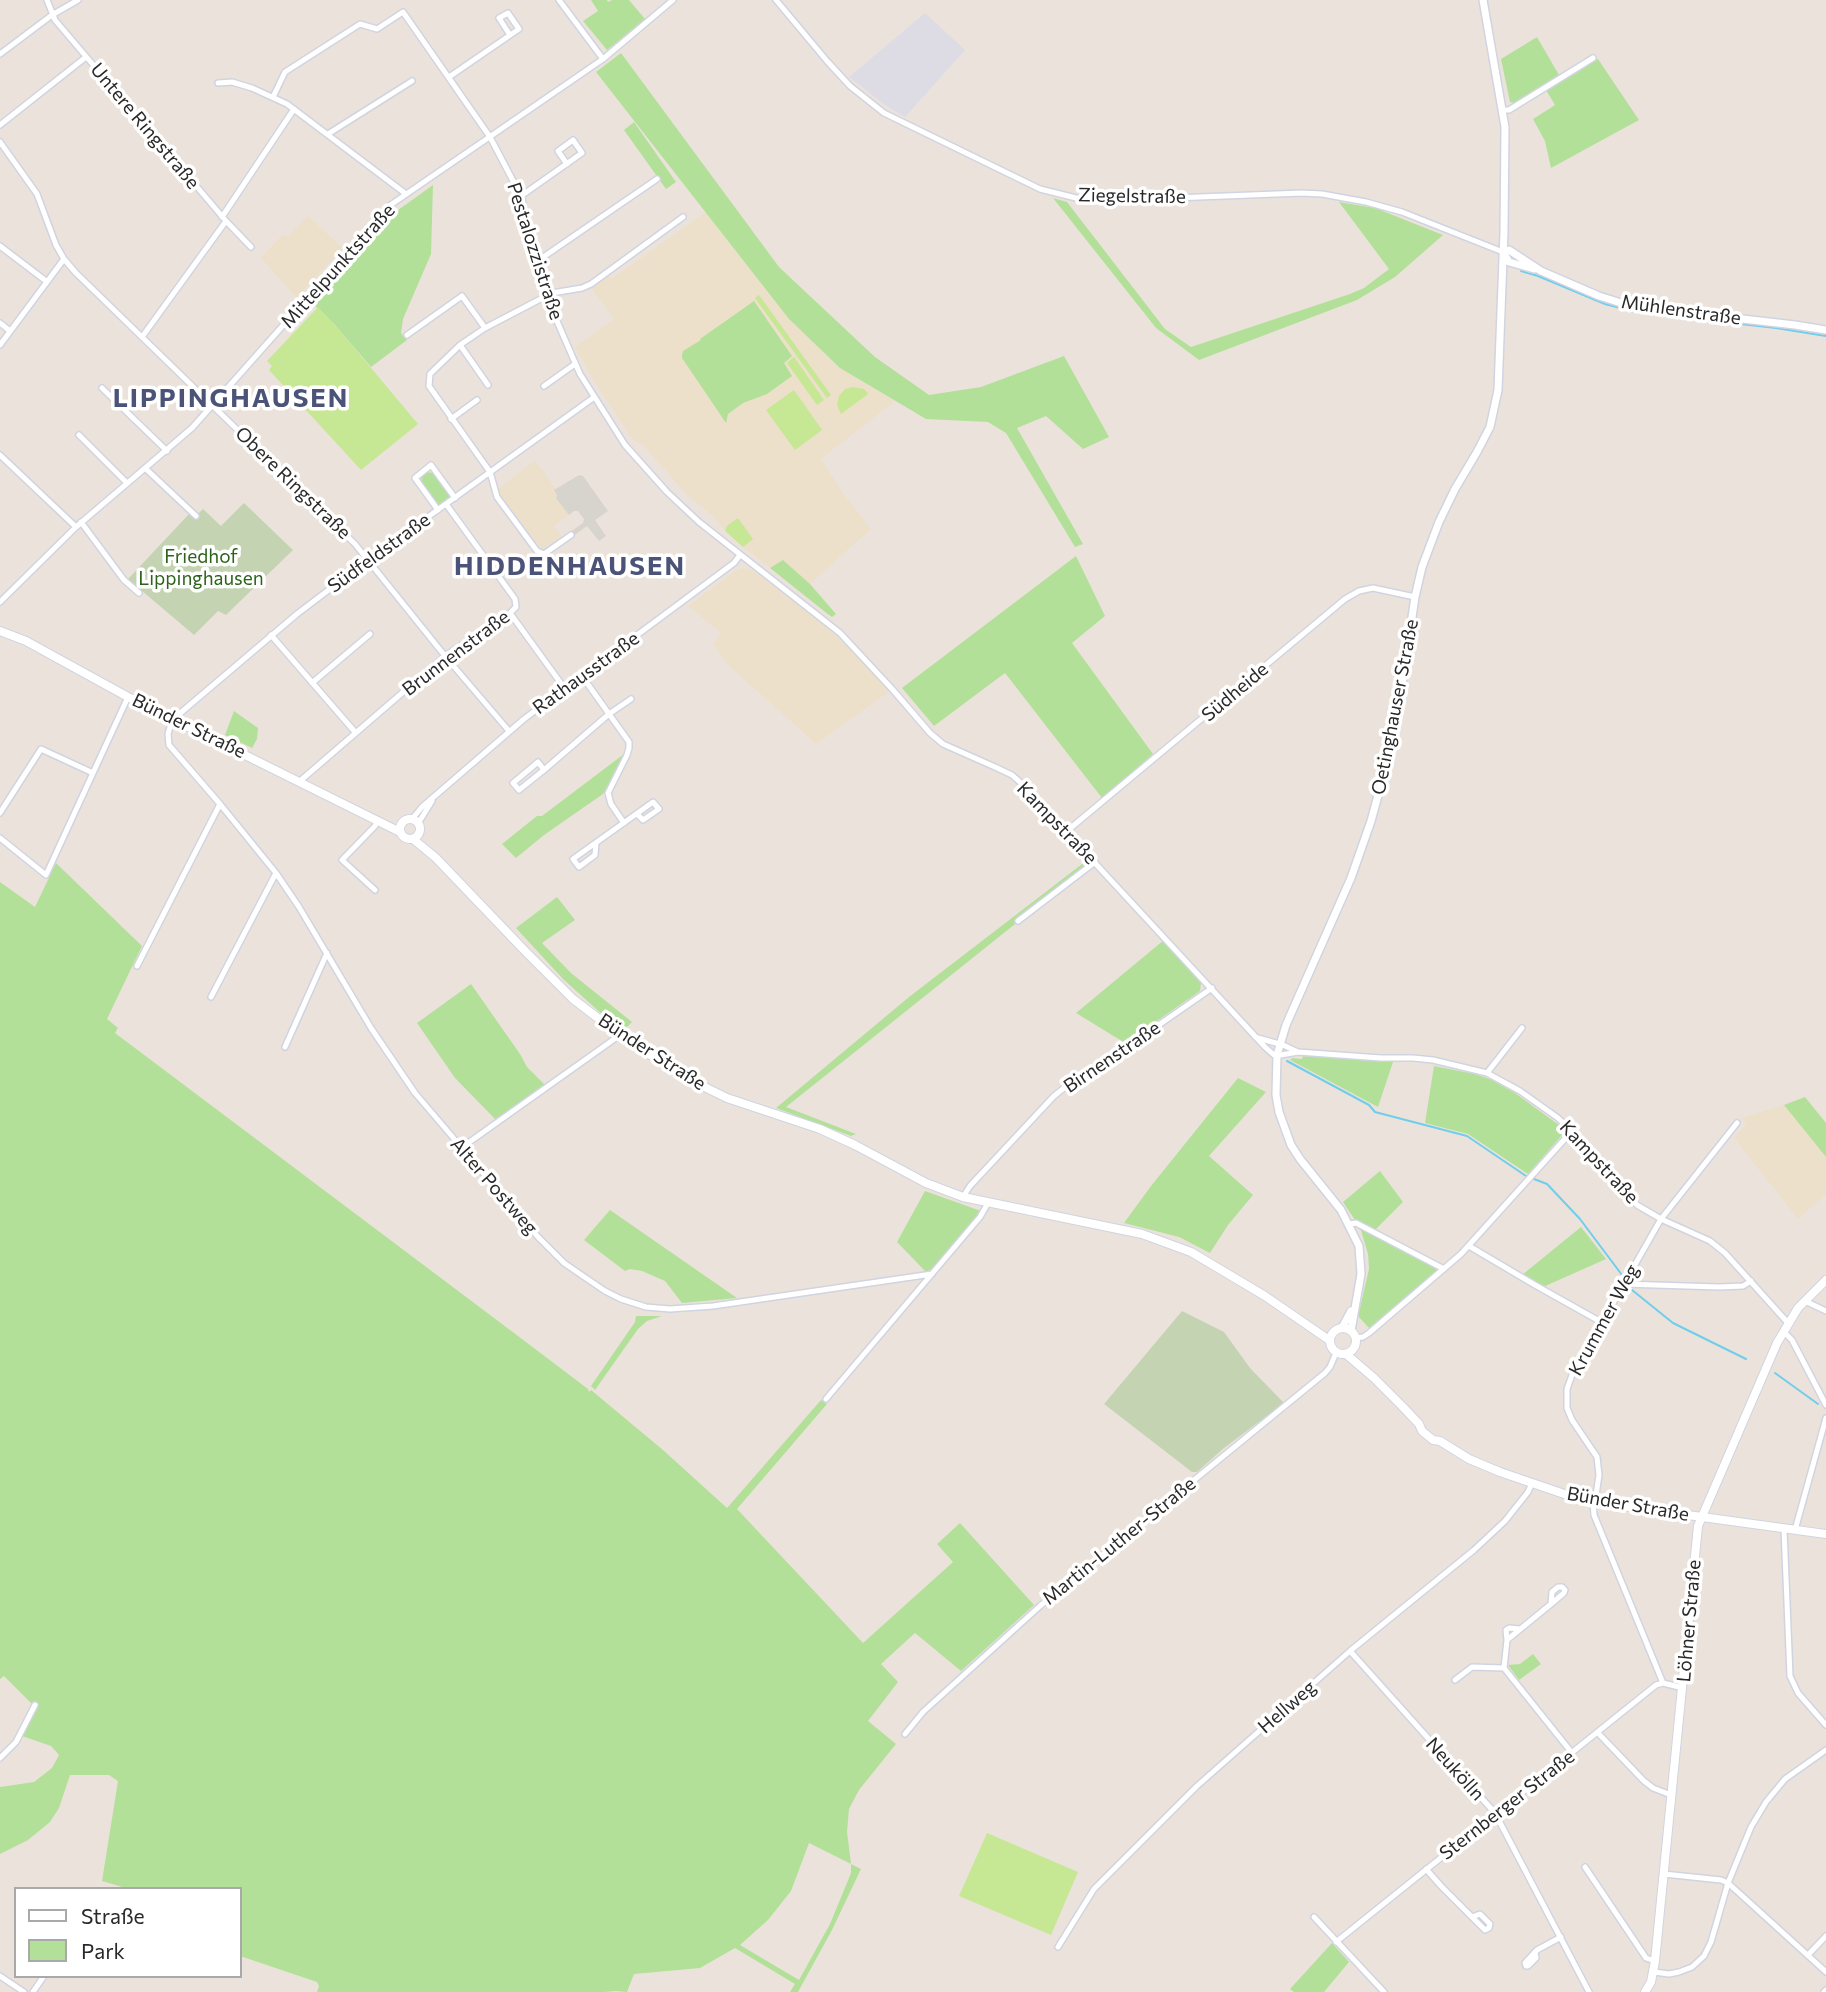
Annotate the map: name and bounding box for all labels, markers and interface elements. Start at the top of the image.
street label: Untere Ringstraße [86,58,204,194]
street label: Pestalozzistraße [502,179,568,323]
street label: Ziegelstraße [1078,184,1186,208]
street label: Mittelpunktstraße [276,199,400,333]
street label: Mühlenstraße [1620,290,1742,330]
district label: LIPPINGHAUSEN [114,382,348,414]
street label: Obere Ringstraße [230,422,356,544]
street label: Südfeldstraße [323,508,435,598]
park label: Friedhof Lippinghausen [138,546,264,590]
district label: HIDDENHAUSEN [456,550,684,582]
street label: Brunnenstraße [398,605,514,701]
street label: Oetinghauser Straße [1367,617,1423,797]
street label: Rathausstraße [528,627,644,719]
street label: Südheide [1197,658,1273,726]
street label: Bünder Straße [128,689,250,763]
street label: Kampstraße [1012,777,1102,869]
street label: Bünder Straße [594,1009,710,1095]
street label: Birnenstraße [1059,1016,1165,1098]
street label: Kampstraße [1555,1116,1643,1208]
street label: Alter Postweg [446,1133,542,1239]
street label: Krummer Weg [1564,1260,1644,1380]
street label: Martin-Luther-Straße [1038,1472,1200,1610]
street label: Bünder Straße [1565,1482,1691,1526]
street label: Löhner Straße [1672,1559,1706,1683]
street label: Hellweg [1253,1676,1321,1738]
street label: Neukölln [1421,1733,1489,1805]
street label: Sternberger Straße [1435,1745,1579,1865]
legend [14,1887,242,1978]
text: Straße [81,1903,145,1928]
text: Park [81,1938,125,1963]

